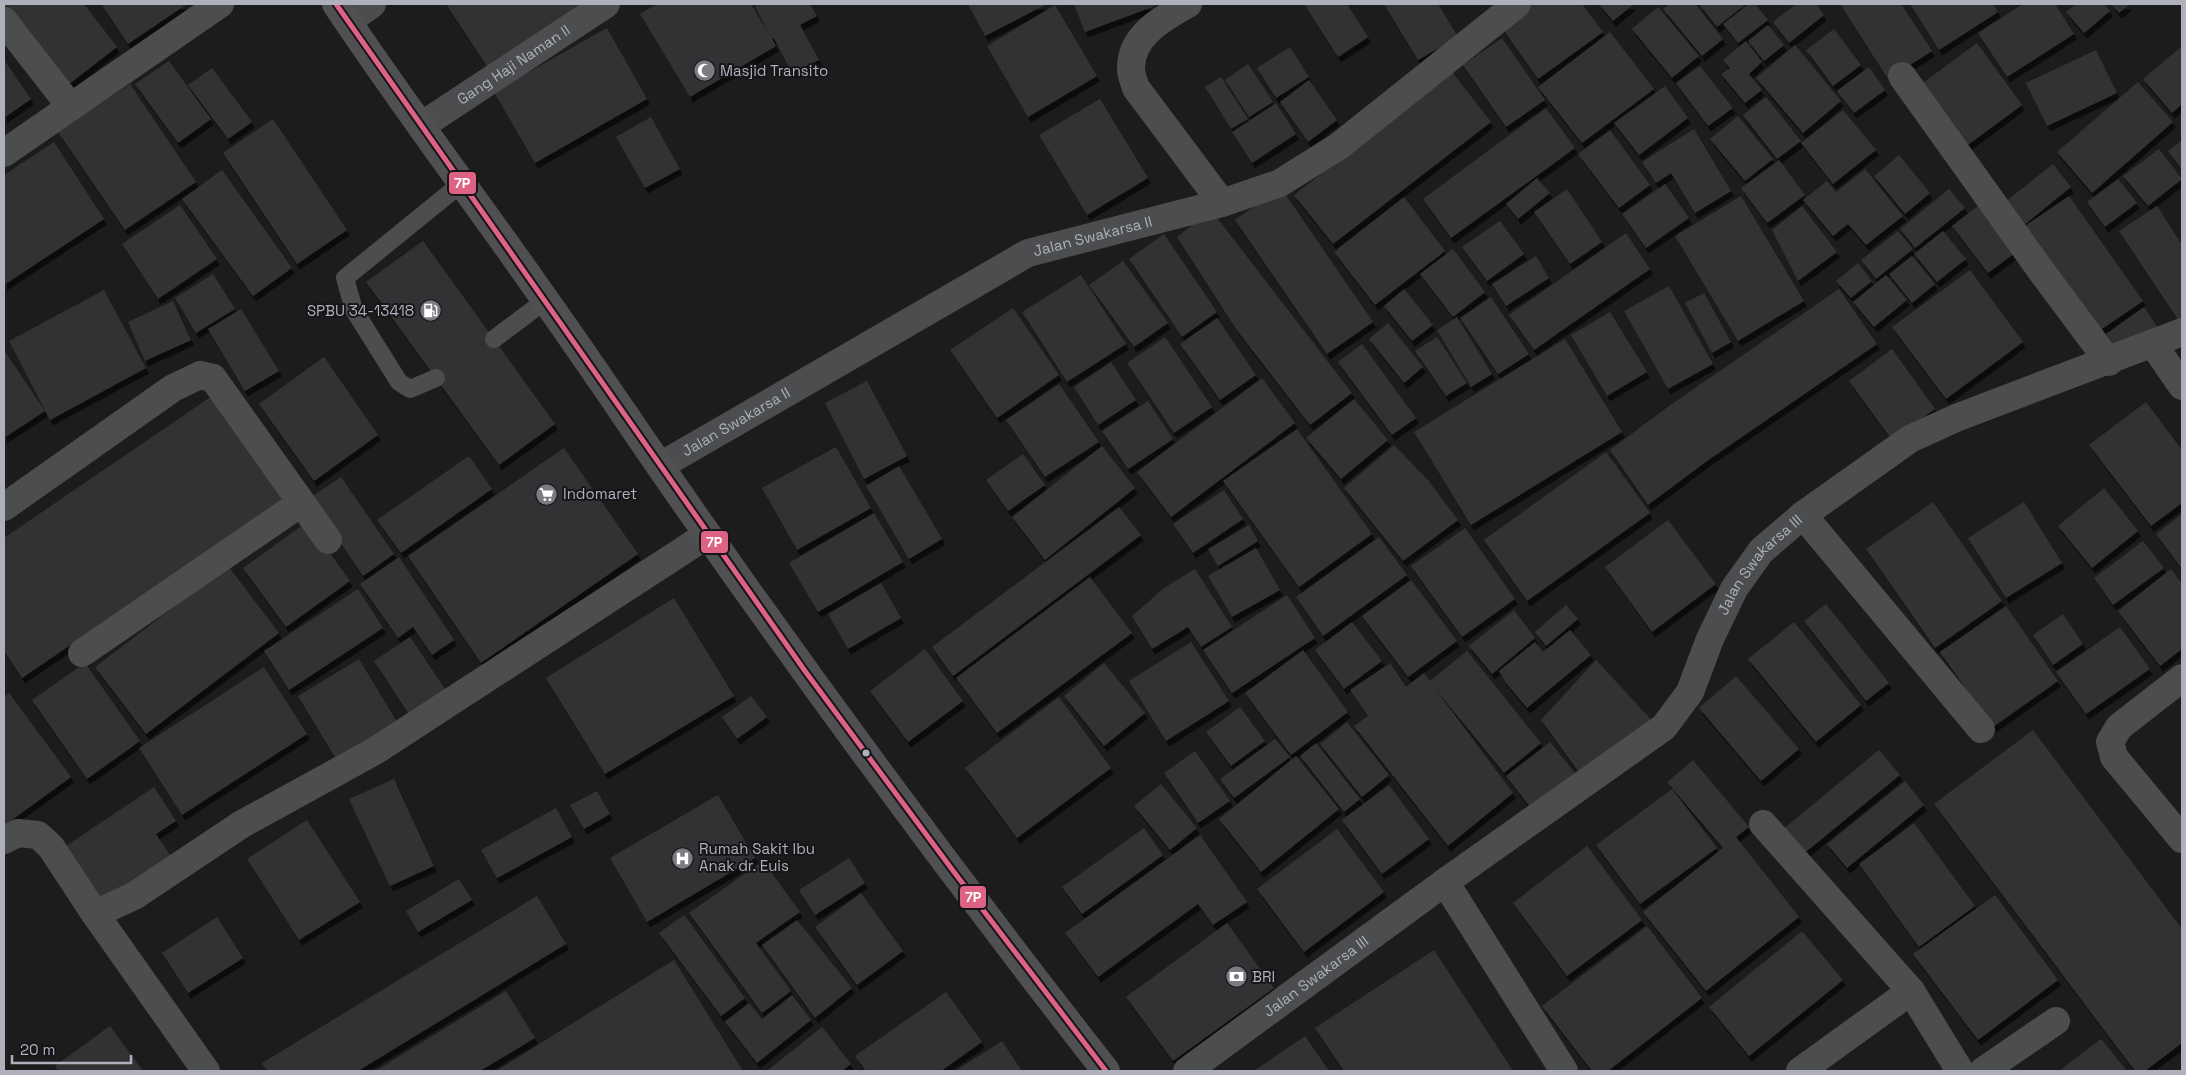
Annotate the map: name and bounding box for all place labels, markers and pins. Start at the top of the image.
mosque icon: Masjid Transito [692,59,716,83]
place label: Masjid Transito [720,61,828,80]
fuel station icon: SPBU 34-13418 [418,299,442,323]
place label: SPBU 34-13418 [307,301,414,320]
supermarket icon: Indomaret [535,482,559,506]
place label: Indomaret [563,484,637,503]
unlabelled marker [861,748,871,758]
place label: Rumah Sakit Ibu Anak dr. Euis [699,839,815,875]
hospital icon: Rumah Sakit Ibu Anak dr. Euis [671,846,695,870]
bank icon: BRI [1224,965,1248,989]
place label: BRI [1252,967,1275,986]

